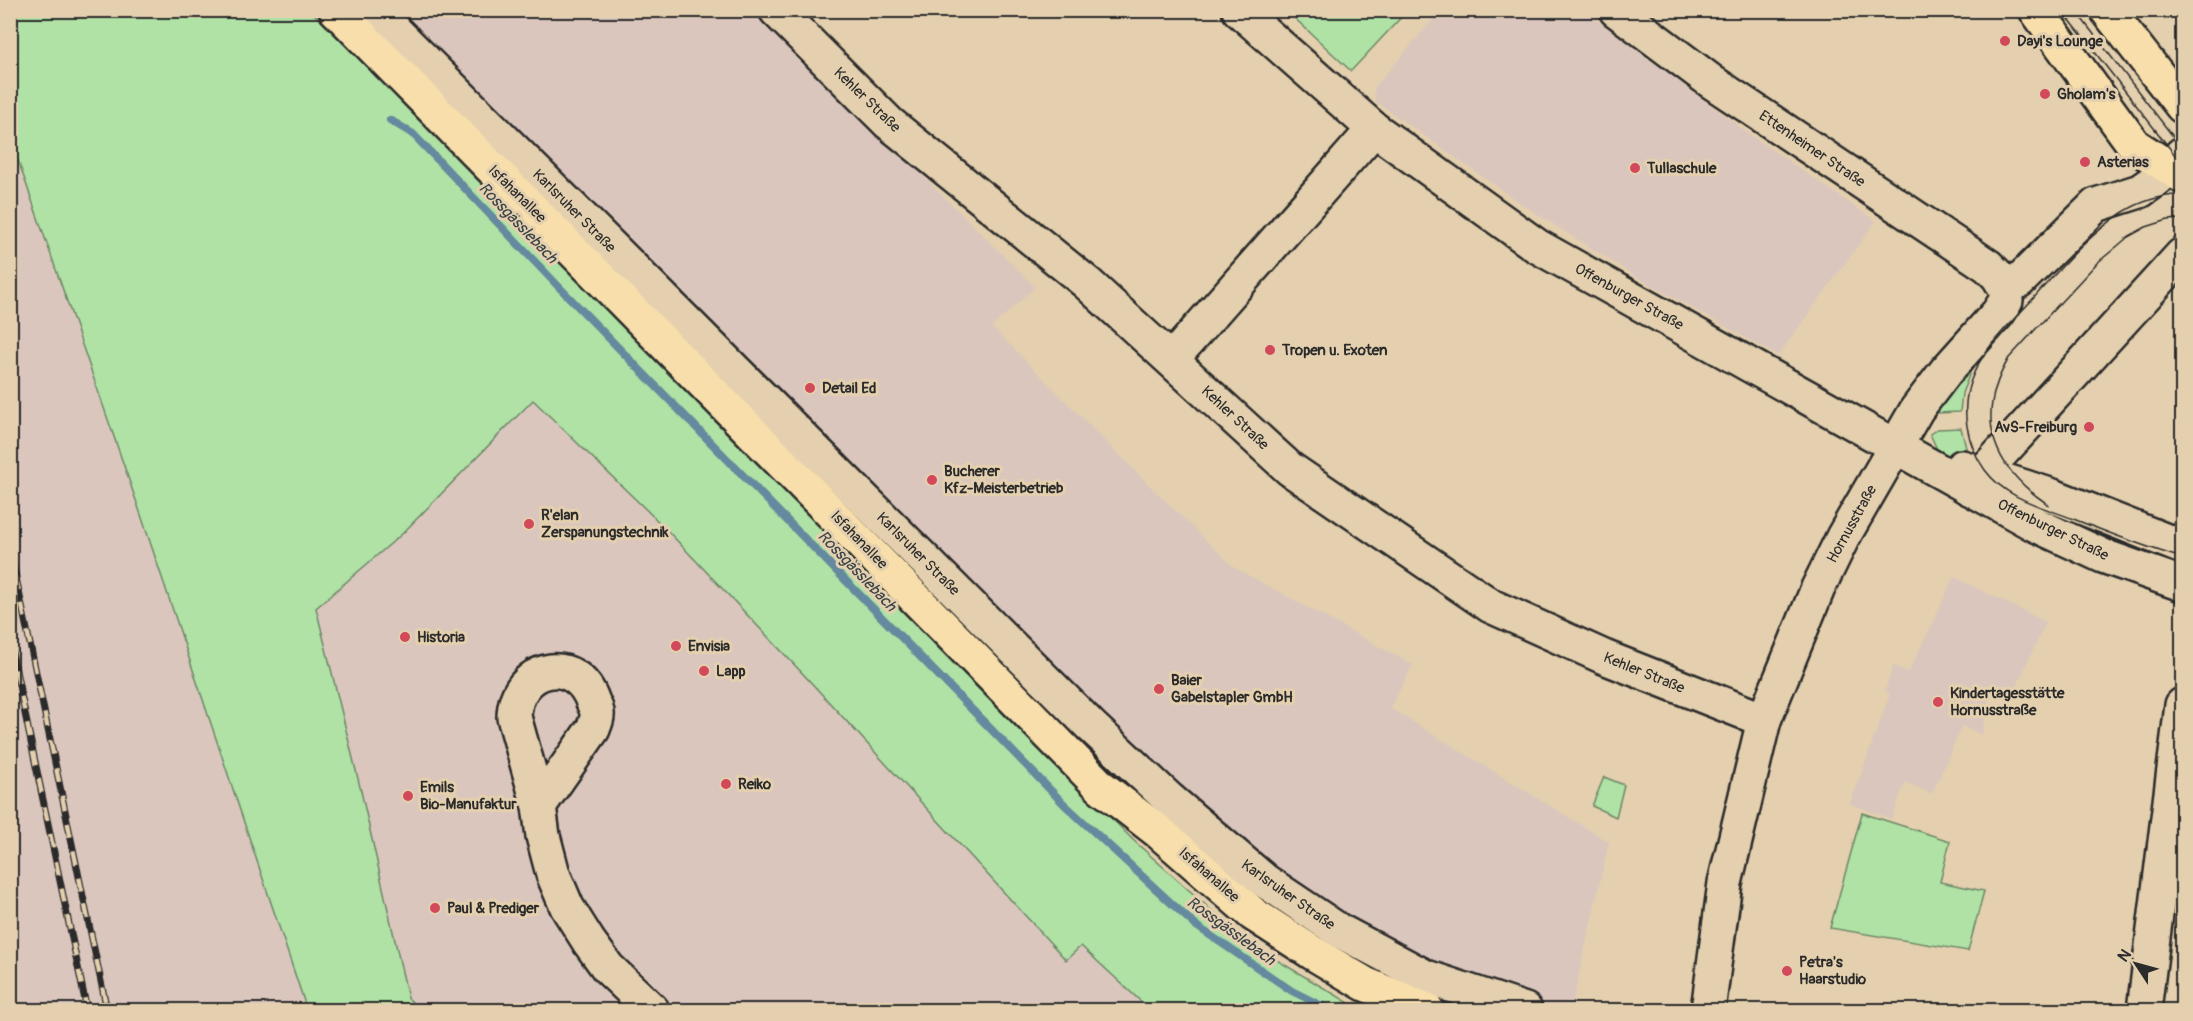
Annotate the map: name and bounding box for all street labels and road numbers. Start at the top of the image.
street label: Kehler Straße [830,63,905,137]
street label: Ettenheimer Straße [1755,106,1869,192]
street label: Isfahanallee [484,161,550,227]
street label: Karlsruher Straße [528,165,620,257]
street label: Offenburger Straße [1571,259,1687,335]
street label: Kehler Straße [1197,382,1273,455]
street label: Hornusstraße [1823,481,1882,566]
street label: Offenburger Straße [1994,495,2112,565]
street label: Isfahanallee [826,507,892,574]
street label: Karlsruher Straße [872,508,964,600]
street label: Kehler Straße [1601,648,1688,698]
street label: Isfahanallee [1175,843,1244,907]
street label: Karlsruher Straße [1237,856,1339,935]

